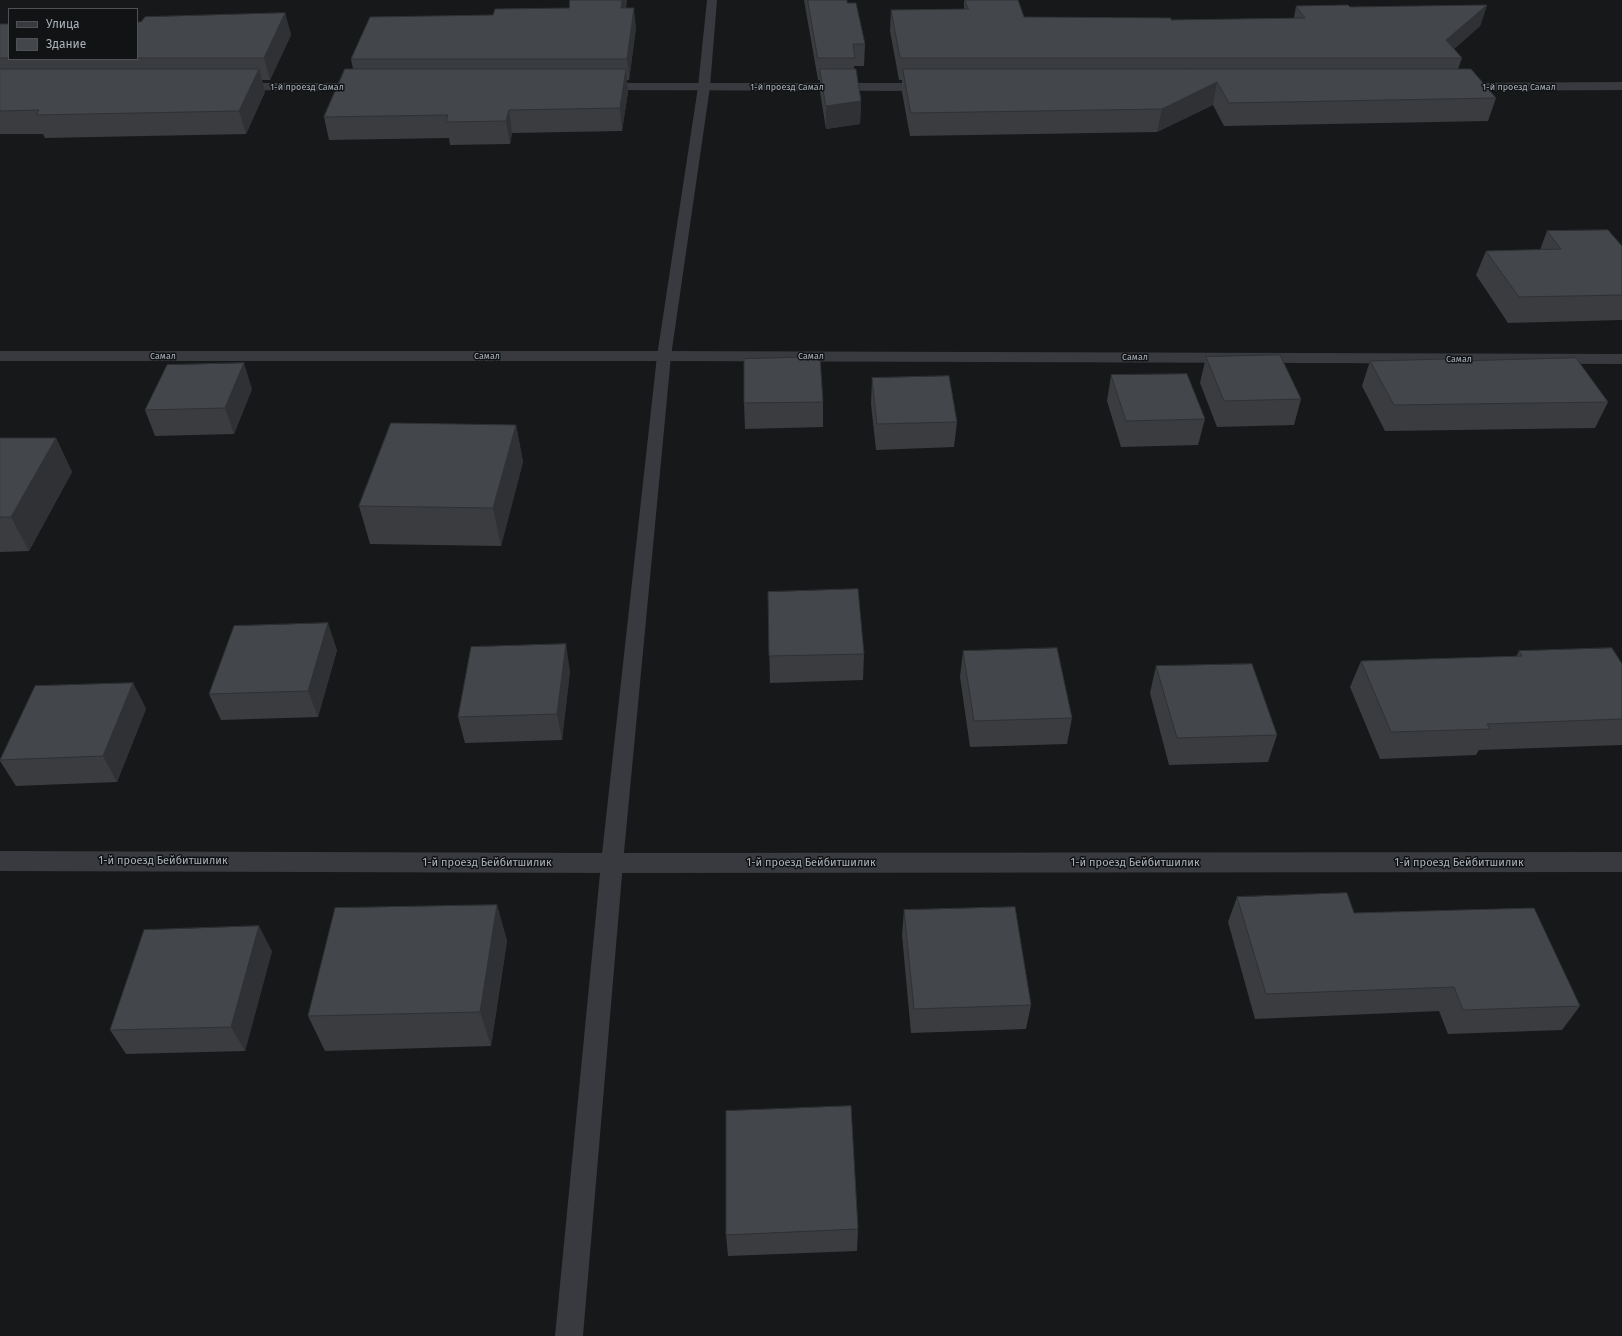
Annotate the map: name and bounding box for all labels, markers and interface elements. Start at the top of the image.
legend [8,8,138,60]
text: Улица [46,17,80,31]
text: Здание [46,37,86,51]
street label: 1-й проезд Самал [270,82,344,92]
street label: 1-й проезд Самал [750,82,824,92]
street label: 1-й проезд Самал [1482,82,1556,92]
street label: Самал [150,351,176,361]
street label: Самал [474,351,500,361]
street label: Самал [798,351,824,361]
street label: Самал [1122,352,1148,362]
street label: Самал [1446,354,1472,364]
street label: 1-й проезд Бейбитшилик [98,854,228,868]
street label: 1-й проезд Бейбитшилик [422,856,552,870]
street label: 1-й проезд Бейбитшилик [746,856,876,870]
street label: 1-й проезд Бейбитшилик [1070,856,1200,870]
street label: 1-й проезд Бейбитшилик [1394,856,1524,870]

